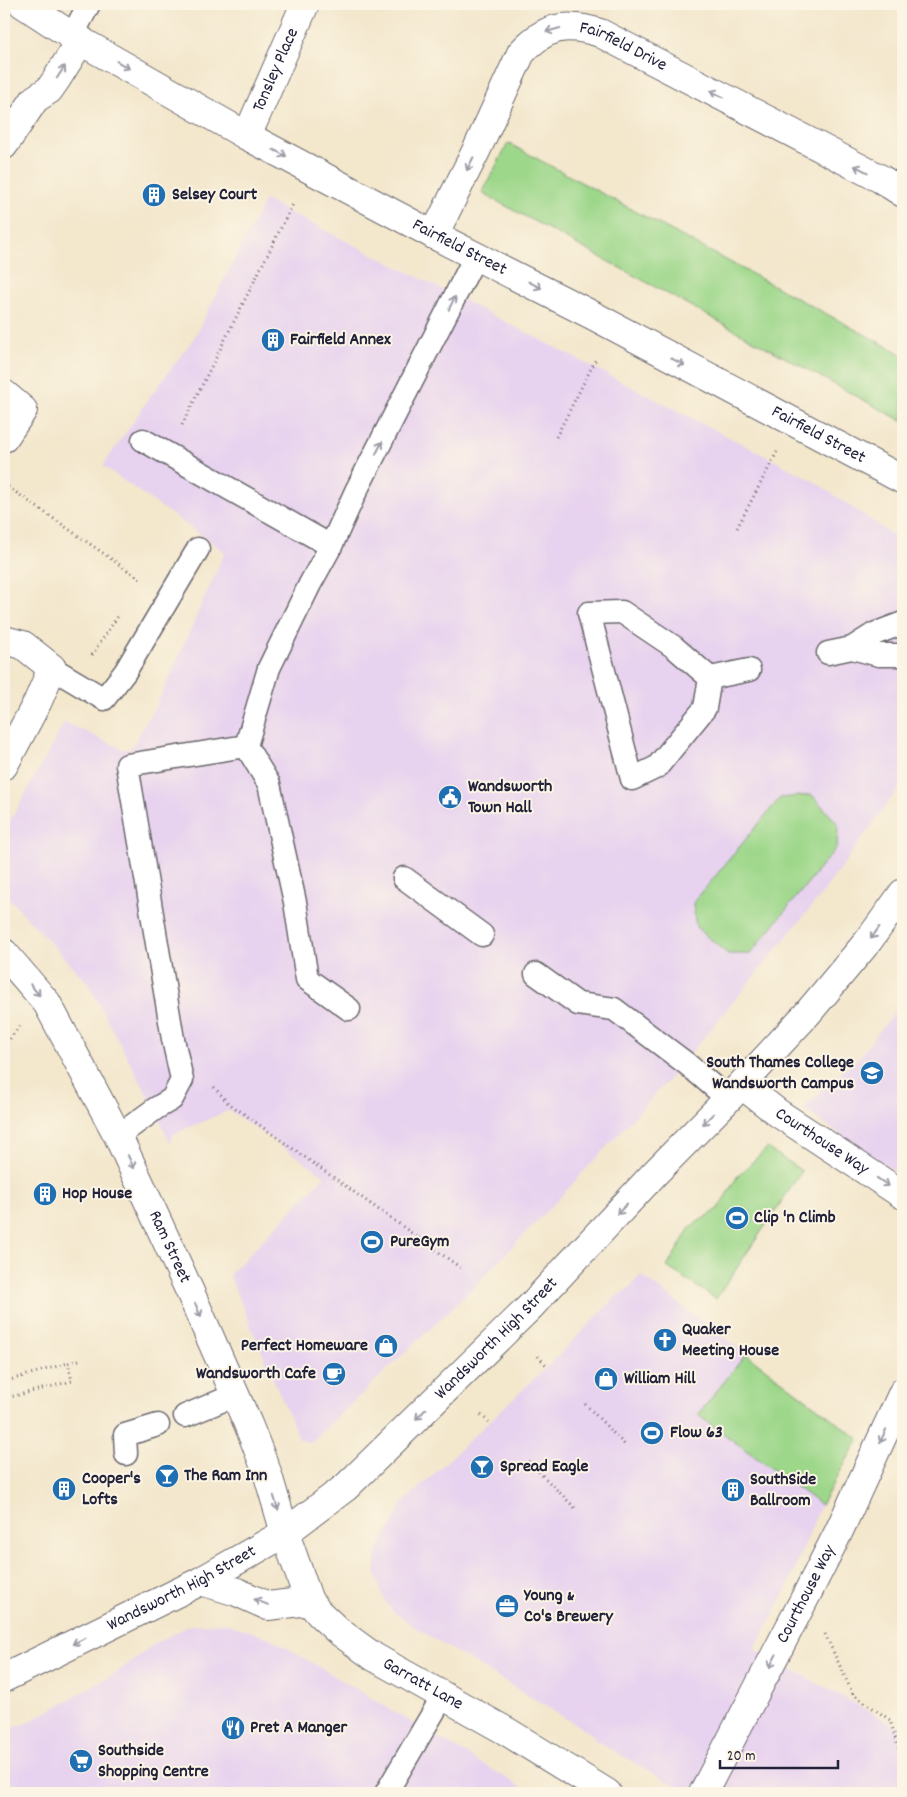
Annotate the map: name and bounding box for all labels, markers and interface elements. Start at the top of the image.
street label: Fairfield Drive [577,16,671,78]
street label: Tonsley Place [247,24,305,116]
one-way arrow [545,26,561,35]
one-way arrow [116,61,130,71]
one-way arrow [56,66,66,80]
one-way arrow [709,89,724,99]
one-way arrow [272,149,287,158]
one-way arrow [465,156,474,171]
one-way arrow [854,164,869,173]
building icon: Selsey Court [141,182,167,208]
place label: Selsey Court [172,183,257,208]
street label: Fairfield Street [408,213,511,282]
one-way arrow [527,281,542,290]
one-way arrow [448,296,457,311]
building icon: Fairfield Annex [260,327,286,353]
place label: Fairfield Annex [290,328,391,353]
one-way arrow [670,357,685,367]
street label: Fairfield Street [767,400,870,471]
one-way arrow [374,440,384,455]
place label: Wandsworth Town Hall [468,775,552,821]
public building icon: Wandsworth Town Hall [437,784,463,810]
one-way arrow [869,926,880,939]
one-way arrow [30,983,41,996]
place label: South Thames College Wandsworth Campus [706,1051,854,1097]
school or university icon: South Thames College Wandsworth Campus [859,1060,885,1086]
street label: Courthouse Way [770,1102,874,1182]
one-way arrow [702,1113,714,1126]
one-way arrow [126,1154,136,1169]
one-way arrow [875,1177,889,1187]
building icon: Hop House [32,1181,58,1207]
place label: Hop House [62,1182,132,1207]
one-way arrow [616,1203,628,1215]
sports icon: Clip 'n Climb [724,1205,750,1231]
place label: Clip 'n Climb [754,1206,836,1231]
street label: Ram Street [142,1207,197,1288]
sports icon: PureGym [359,1229,385,1255]
place label: PureGym [390,1230,449,1255]
street label: Wandsworth High Street [429,1272,564,1406]
one-way arrow [194,1302,204,1317]
place label: Quaker Meeting House [682,1318,779,1364]
church icon: Quaker Meeting House [652,1327,678,1353]
shop icon: Perfect Homeware [373,1333,399,1359]
place label: Perfect Homeware [241,1334,368,1359]
cafe icon: Wandsworth Cafe [321,1361,347,1387]
place label: Wandsworth Cafe [196,1362,316,1387]
shop icon: William Hill [593,1366,619,1392]
place label: William Hill [624,1367,696,1392]
one-way arrow [415,1408,427,1420]
sports icon: Flow 63 [639,1420,665,1446]
place label: Flow 63 [670,1421,723,1446]
one-way arrow [877,1428,887,1443]
bar icon: Spread Eagle [469,1454,495,1480]
place label: Spread Eagle [500,1455,589,1480]
bar icon: The Ram Inn [154,1463,180,1489]
place label: The Ram Inn [184,1464,267,1489]
place label: Cooper's Lofts [82,1467,141,1513]
place label: SouthSide Ballroom [750,1468,816,1514]
building icon: Cooper's Lofts [51,1476,77,1502]
building icon: SouthSide Ballroom [720,1477,746,1503]
one-way arrow [272,1495,282,1511]
street label: Wandsworth High Street [103,1539,261,1638]
street label: Courthouse Way [771,1540,843,1648]
place label: Young & Co's Brewery [523,1584,613,1630]
office icon: Young & Co's Brewery [494,1593,520,1619]
one-way arrow [254,1597,269,1607]
one-way arrow [71,1636,86,1646]
street label: Garratt Lane [378,1652,468,1717]
one-way arrow [768,1653,778,1668]
restaurant icon: Pret A Manger [220,1715,246,1741]
place label: Pret A Manger [250,1716,348,1741]
scale bar [720,1737,837,1769]
place label: Southside Shopping Centre [98,1739,209,1785]
text: 20 m [727,1746,755,1768]
supermarket icon: Southside Shopping Centre [68,1748,94,1774]

